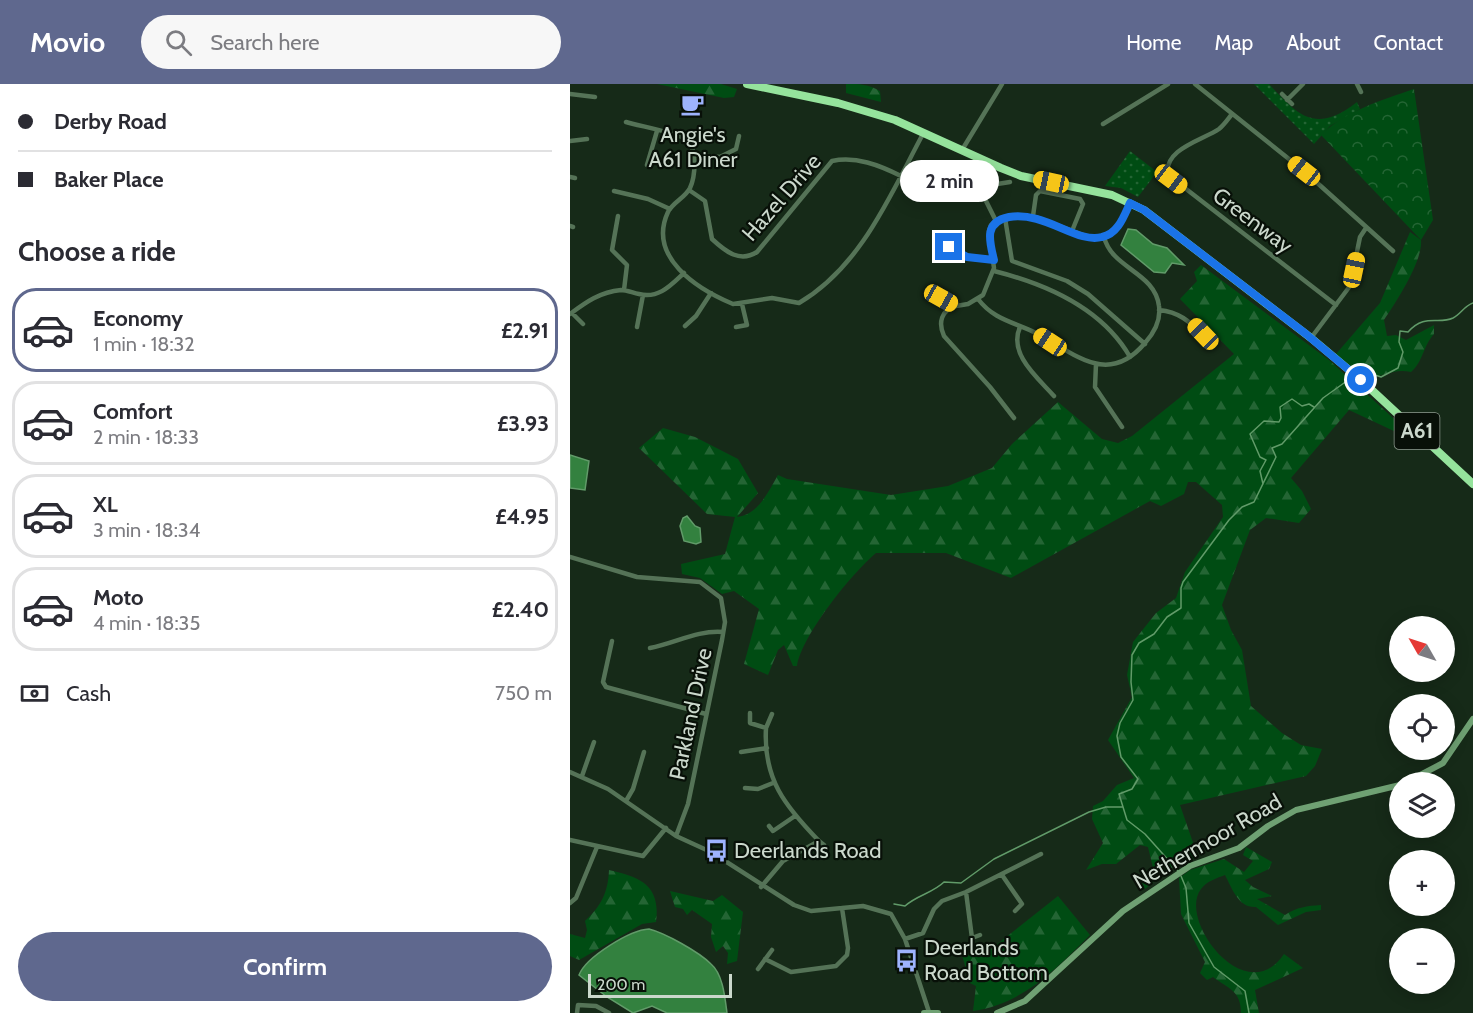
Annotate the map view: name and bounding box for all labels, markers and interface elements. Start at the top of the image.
search box [141,15,561,69]
text: Movio [30,25,105,59]
icon: search [162,26,195,59]
text: Search here [210,29,320,56]
text: Home [1126,30,1182,55]
text: Map [1215,30,1253,55]
text: About [1286,30,1340,55]
text: Contact [1373,30,1443,55]
cafe icon: Angie's A61 Diner [680,92,706,118]
text: Derby Road [54,108,167,135]
place label: Angie's A61 Diner [648,121,738,173]
street label: Hazel Drive [736,148,827,246]
car [1284,153,1324,189]
callout: 2 min [900,160,998,202]
car [1151,161,1191,197]
text: Baker Place [54,166,163,193]
text: 2 min [925,169,974,193]
car [1032,169,1070,195]
street label: Greenway [1207,182,1298,259]
route end [935,233,962,260]
text: Choose a ride [18,235,176,268]
car [1341,251,1367,289]
car [921,281,961,315]
icon: car [21,303,75,357]
text: Economy [93,305,183,332]
car [1184,315,1222,353]
text: £2.91 [501,317,549,344]
car [1030,325,1070,359]
text: 1 min · 18:32 [93,332,195,356]
route start [1347,366,1374,393]
icon: car [21,396,75,450]
text: Comfort [93,398,172,425]
text: £3.93 [497,410,549,437]
road number: A61 [1394,413,1440,449]
text: 2 min · 18:33 [93,425,199,449]
icon: car [21,489,75,543]
text: XL [93,491,118,518]
text: £4.95 [495,503,549,530]
text: 3 min · 18:34 [93,518,200,542]
icon: car [21,582,75,636]
text: Moto [93,584,144,611]
text: £2.40 [492,596,549,623]
text: 4 min · 18:35 [93,611,200,635]
north arrow [1389,616,1455,682]
map controls [1389,616,1455,994]
street label: Parkland Drive [663,646,718,783]
icon: cash [18,677,51,710]
text: Cash [66,680,111,707]
text: 750 m [495,681,552,705]
button: locate [1389,694,1455,760]
button: layers [1389,772,1455,838]
street label: Nethermoor Road [1128,788,1286,895]
bus stop icon: Deerlands Road [703,837,729,863]
place label: Deerlands Road [734,837,881,864]
button: + [1389,850,1455,916]
button: − [1389,928,1455,994]
button: Confirm [18,932,552,1001]
place label: Deerlands Road Bottom [924,934,1048,986]
bus stop icon: Deerlands Road Bottom [893,947,919,973]
scale bar [588,971,732,998]
text: 200 m [597,975,645,994]

